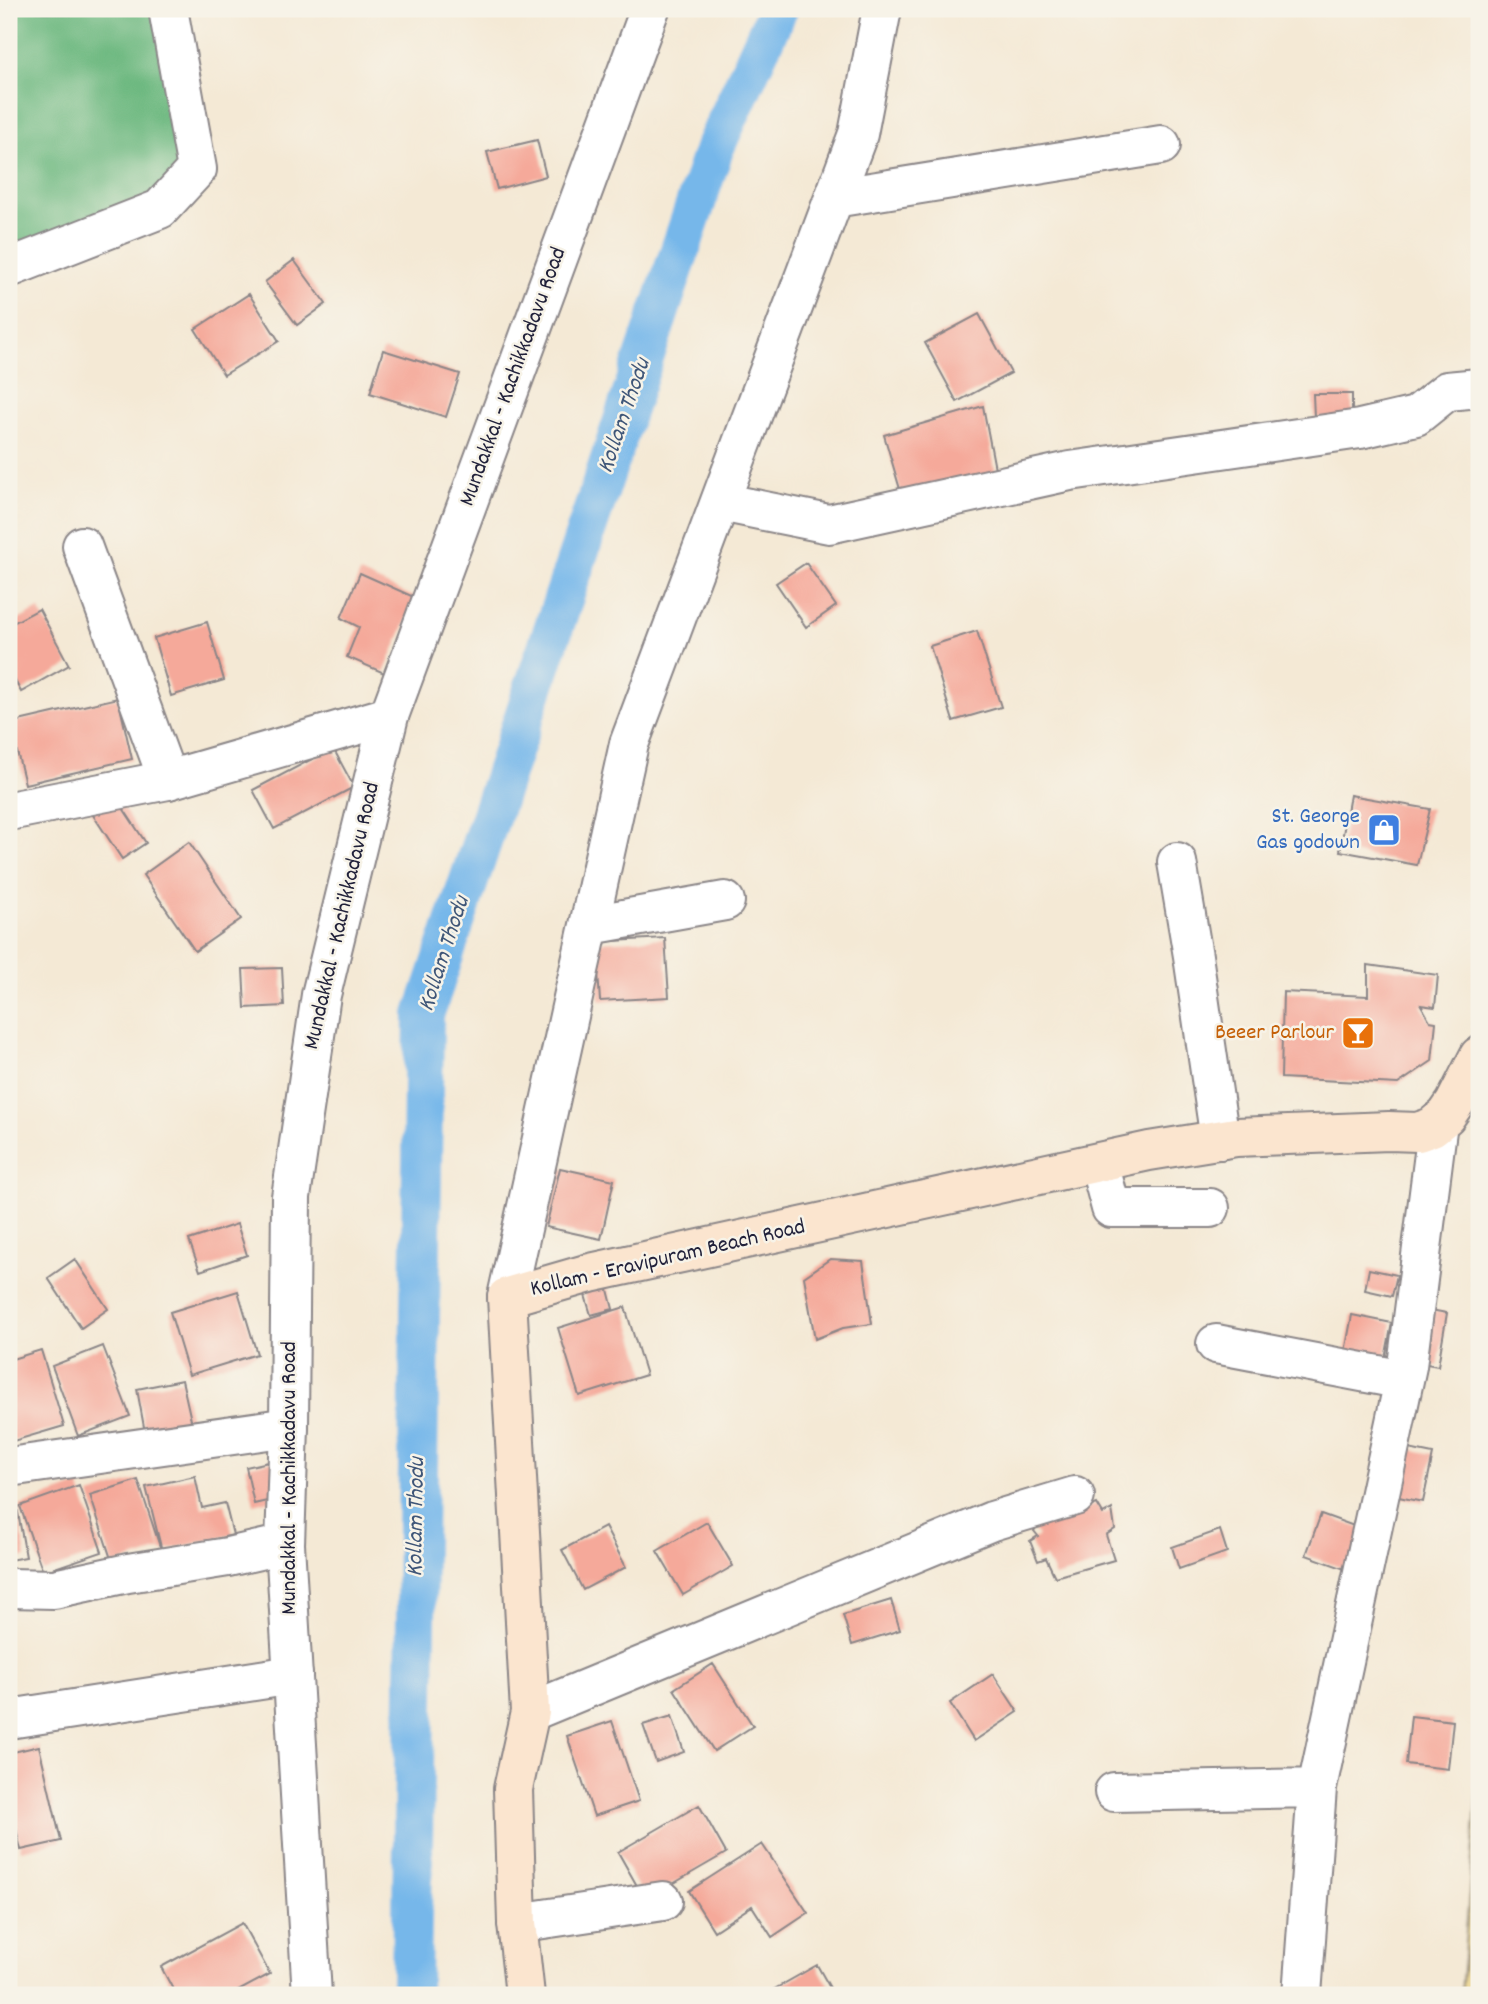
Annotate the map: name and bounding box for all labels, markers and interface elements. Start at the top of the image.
street label: Mundakkal - Kachikkadavu Road [452,243,576,511]
water label: Kollam Thodu [590,353,661,478]
street label: Mundakkal - Kachikkadavu Road [296,779,390,1053]
place label: St. George Gas godown [1256,801,1360,860]
shop icon: St. George Gas godown [1365,811,1403,849]
water label: Kollam Thodu [410,890,480,1016]
bar icon: Beeer Parlour [1339,1014,1377,1052]
place label: Beeer Parlour [1215,1017,1334,1050]
street label: Kollam - Eravipuram Beach Road [527,1211,809,1307]
street label: Mundakkal - Kachikkadavu Road [274,1341,307,1615]
water label: Kollam Thodu [399,1455,435,1577]

